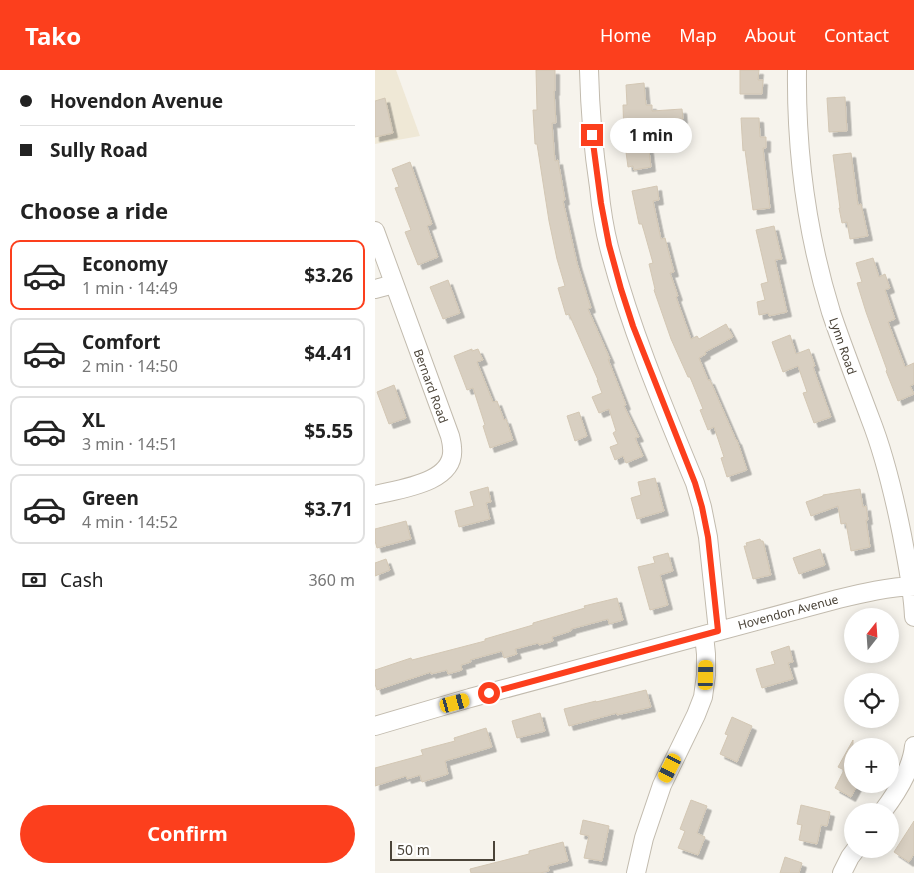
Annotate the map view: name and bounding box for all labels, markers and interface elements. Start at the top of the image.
text: Tako [25,19,81,52]
text: Home [600,23,651,47]
text: Map [679,23,717,47]
text: About [745,23,796,47]
text: Contact [824,23,889,47]
text: Hovendon Avenue [50,88,223,114]
callout: 1 min [609,118,692,152]
route end [581,124,603,146]
text: 1 min [629,124,673,146]
text: Sully Road [50,137,148,163]
text: Choose a ride [20,195,168,225]
text: Economy [82,251,168,277]
icon: car [22,253,67,298]
text: $3.26 [304,262,353,288]
text: 1 min · 14:49 [82,277,178,299]
street label: Lynn Road [825,315,861,377]
text: Comfort [82,329,161,355]
icon: car [22,331,67,376]
text: $4.41 [304,340,353,366]
street label: Bernard Road [410,347,452,425]
text: 2 min · 14:50 [82,355,178,377]
text: XL [82,407,105,433]
icon: car [22,409,67,454]
text: $5.55 [304,418,353,444]
text: 3 min · 14:51 [82,433,178,455]
text: Green [82,485,139,511]
icon: car [22,487,67,532]
text: $3.71 [304,496,353,522]
text: 4 min · 14:52 [82,511,178,533]
icon: cash [20,566,48,594]
text: Cash [60,567,104,593]
text: 360 m [308,569,355,591]
street label: Hovendon Avenue [736,590,840,634]
north arrow [844,608,899,662]
map controls [844,608,899,858]
car [698,660,713,690]
button: locate [844,673,899,728]
route start [478,682,500,704]
car [438,692,471,714]
button: + [844,738,899,793]
car [656,751,683,785]
button: − [844,803,899,858]
button: Confirm [20,805,355,863]
scale bar [390,838,495,861]
text: 50 m [397,840,430,859]

